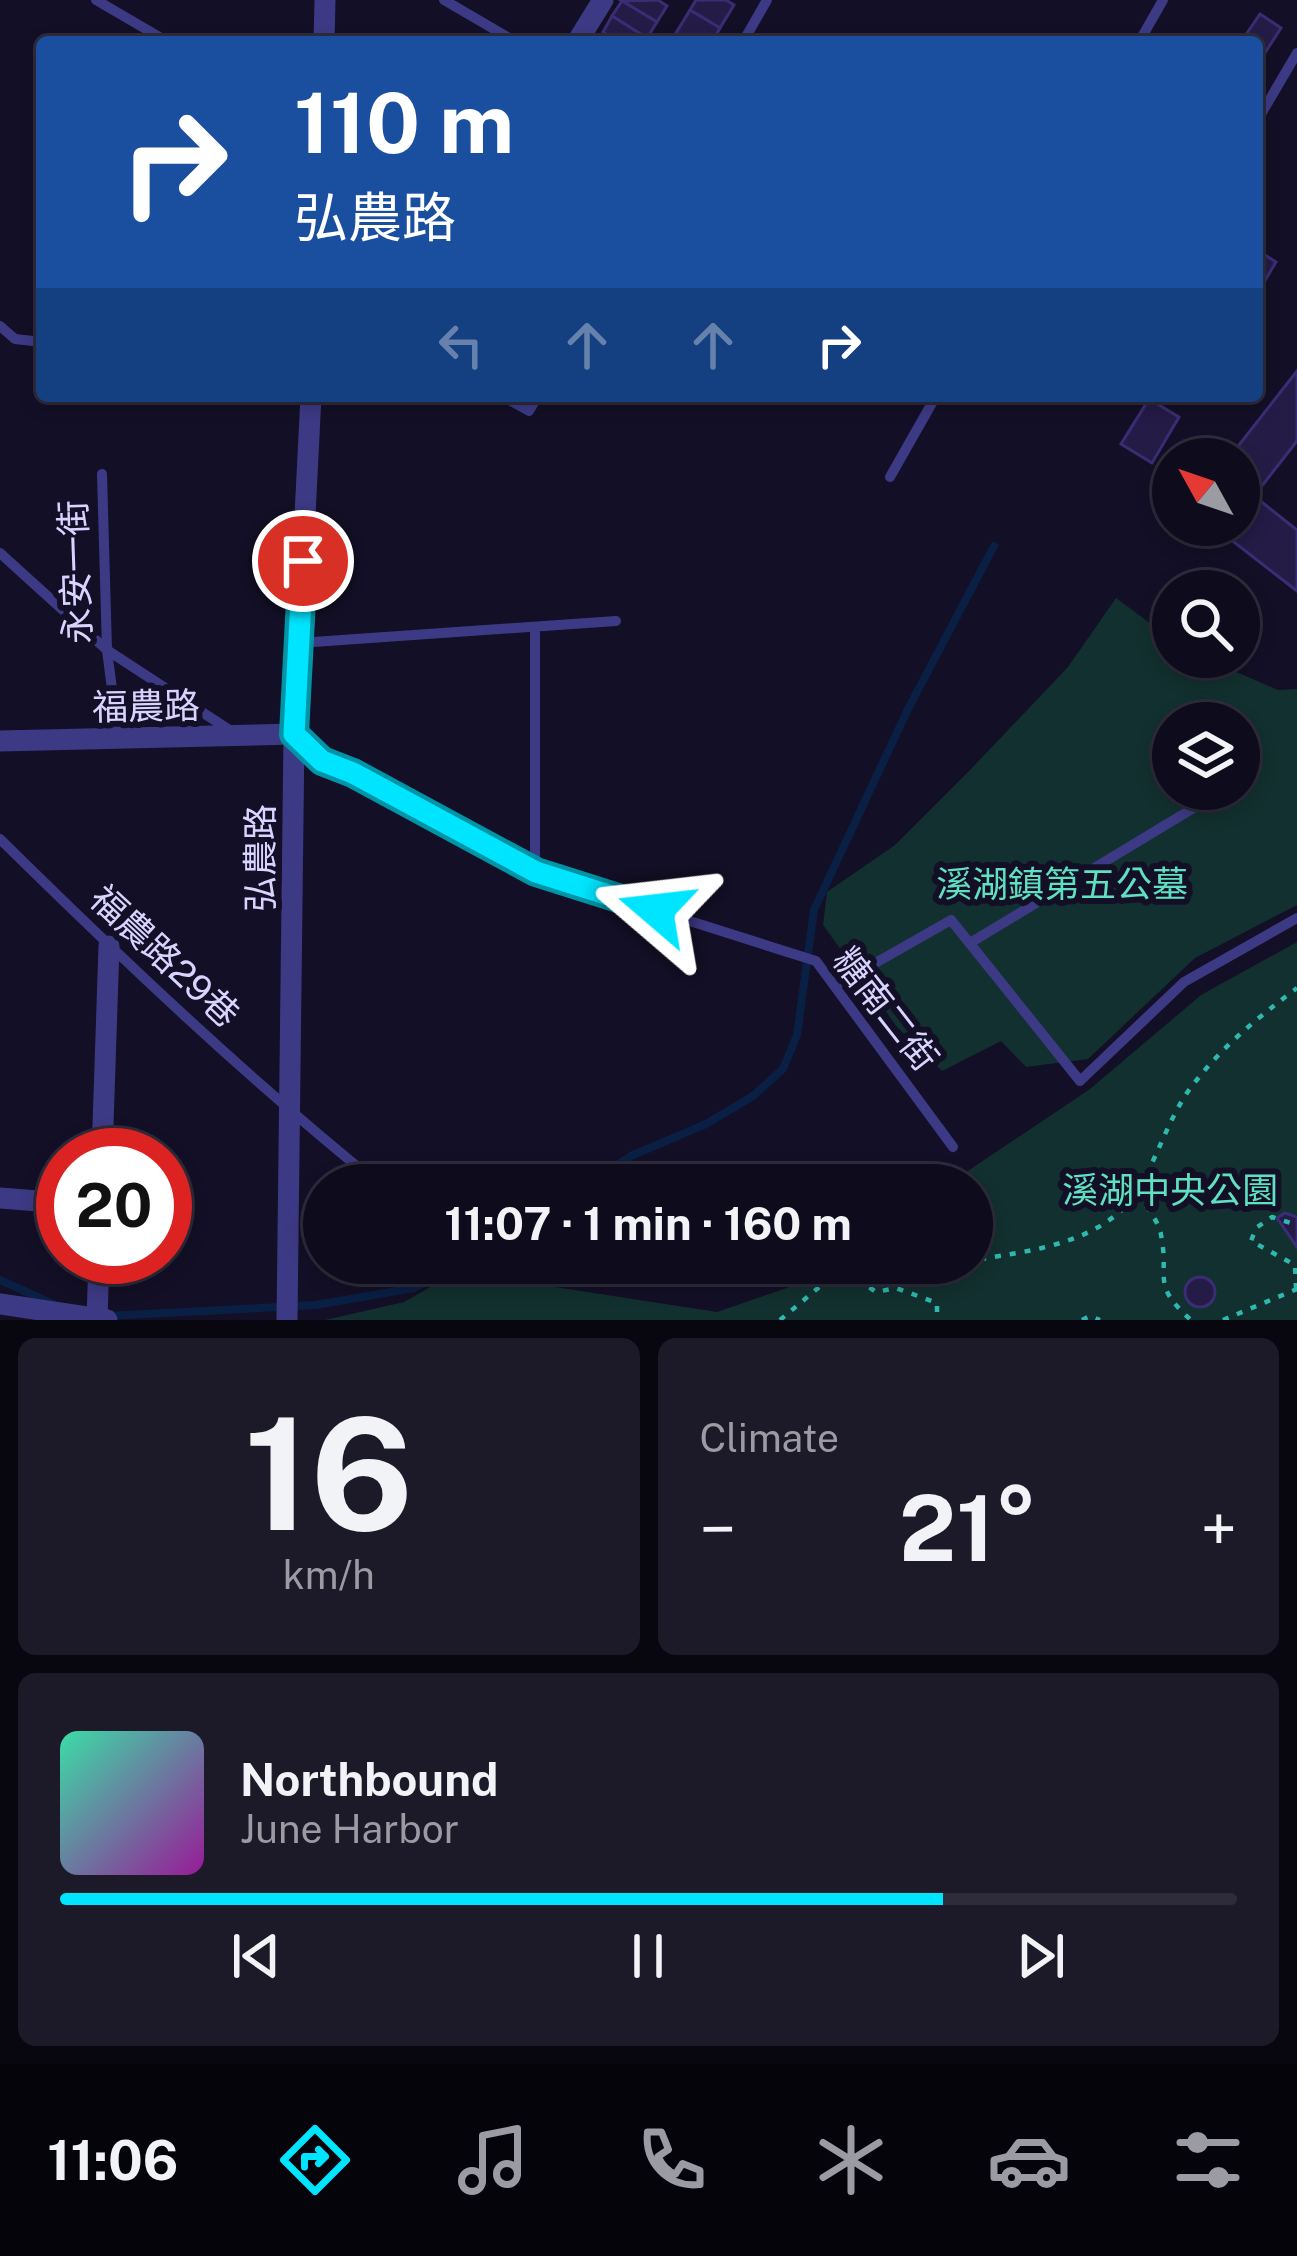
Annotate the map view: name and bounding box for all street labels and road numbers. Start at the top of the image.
street label: 永安一街 [51,499,99,645]
street label: 福農路 [92,684,200,728]
street label: 弘農路 [239,804,281,912]
street label: 福農路29巷 [82,877,248,1035]
street label: 糖南二街 [825,939,947,1079]

